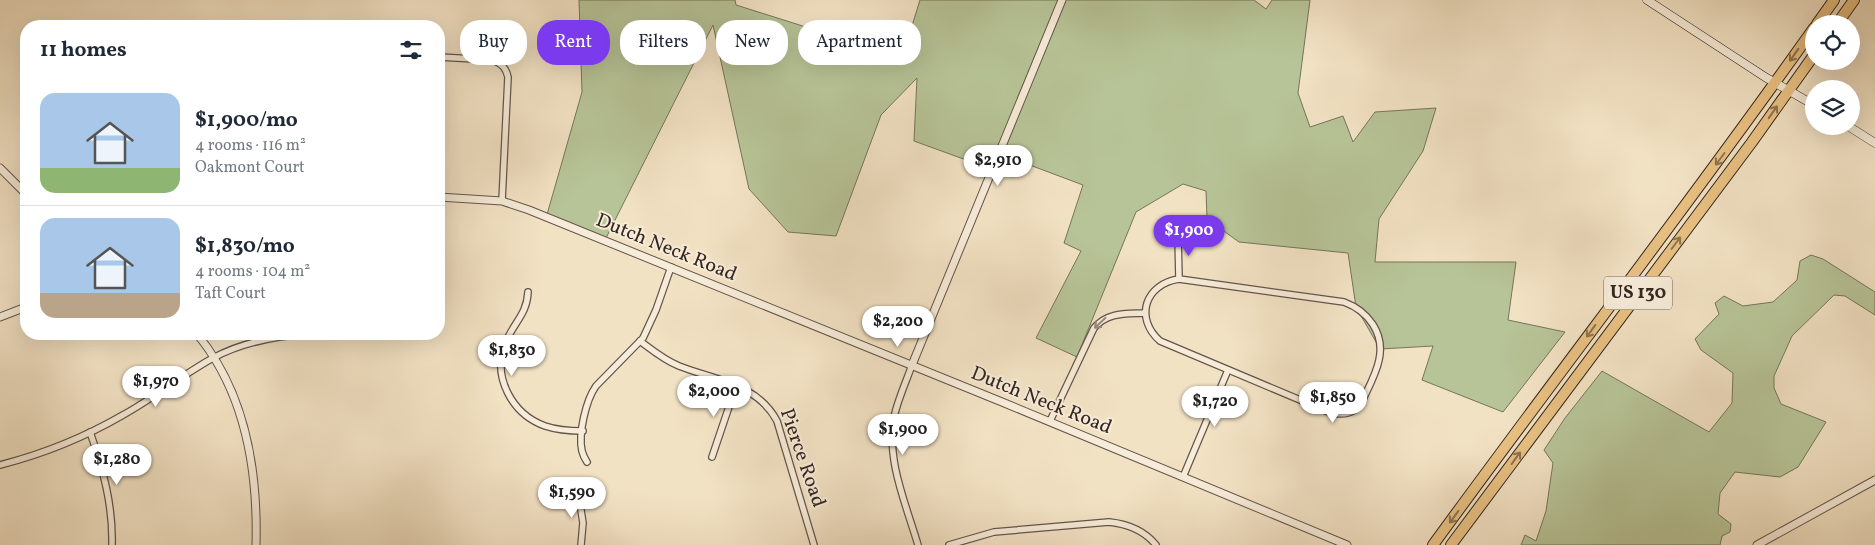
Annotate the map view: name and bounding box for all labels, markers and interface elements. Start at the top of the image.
map controls [1805,15,1860,135]
button: locate [1805,15,1860,70]
chip: Buy [460,20,527,65]
chip: Rent [537,20,610,65]
chip: Filters [620,20,706,65]
chip: New [716,20,788,65]
chip: Apartment [798,20,921,65]
text: 11 homes [40,36,127,65]
icon: filters [397,36,425,64]
one-way arrow [1789,48,1799,62]
button: layers [1805,80,1860,135]
text: $1,900/mo [195,106,298,135]
one-way arrow [1768,106,1778,120]
icon: home [80,113,140,173]
text: 4 rooms · 116 m² [195,135,306,157]
pin: $2,910 [957,144,1039,187]
text: $2,910 [975,150,1022,172]
one-way arrow [1715,152,1725,166]
text: Oakmont Court [195,157,305,179]
street label: Dutch Neck Road [591,207,741,289]
pin: $1,900 [1148,214,1230,257]
text: $1,900 [1165,220,1213,242]
text: $1,830/mo [195,232,295,261]
one-way arrow [1670,237,1681,250]
icon: home [80,238,140,298]
text: 4 rooms · 104 m² [195,261,310,283]
road number: US 130 [1604,276,1672,310]
text: Taft Court [195,283,266,305]
pin: $2,200 [857,306,939,348]
text: $2,200 [873,311,923,333]
one-way arrow [1093,317,1106,329]
one-way arrow [1586,324,1596,338]
pin: $1,830 [471,334,553,377]
text: $1,830 [489,340,535,362]
street label: Dutch Neck Road [966,360,1116,442]
pin: $1,970 [115,366,197,408]
text: $1,970 [133,371,179,393]
pin: $2,000 [673,376,755,418]
text: $2,000 [688,381,740,403]
pin: $1,850 [1292,382,1374,424]
pin: $1,720 [1174,386,1256,428]
text: $1,850 [1310,387,1356,409]
text: $1,720 [1192,391,1238,413]
street label: Pierce Road [772,405,832,511]
pin: $1,900 [862,414,944,456]
text: $1,900 [879,419,927,441]
pin: $1,280 [76,444,158,486]
text: $1,280 [94,449,140,471]
one-way arrow [1511,451,1521,465]
pin: $1,590 [531,476,613,519]
text: $1,590 [549,482,595,504]
one-way arrow [1449,510,1459,524]

